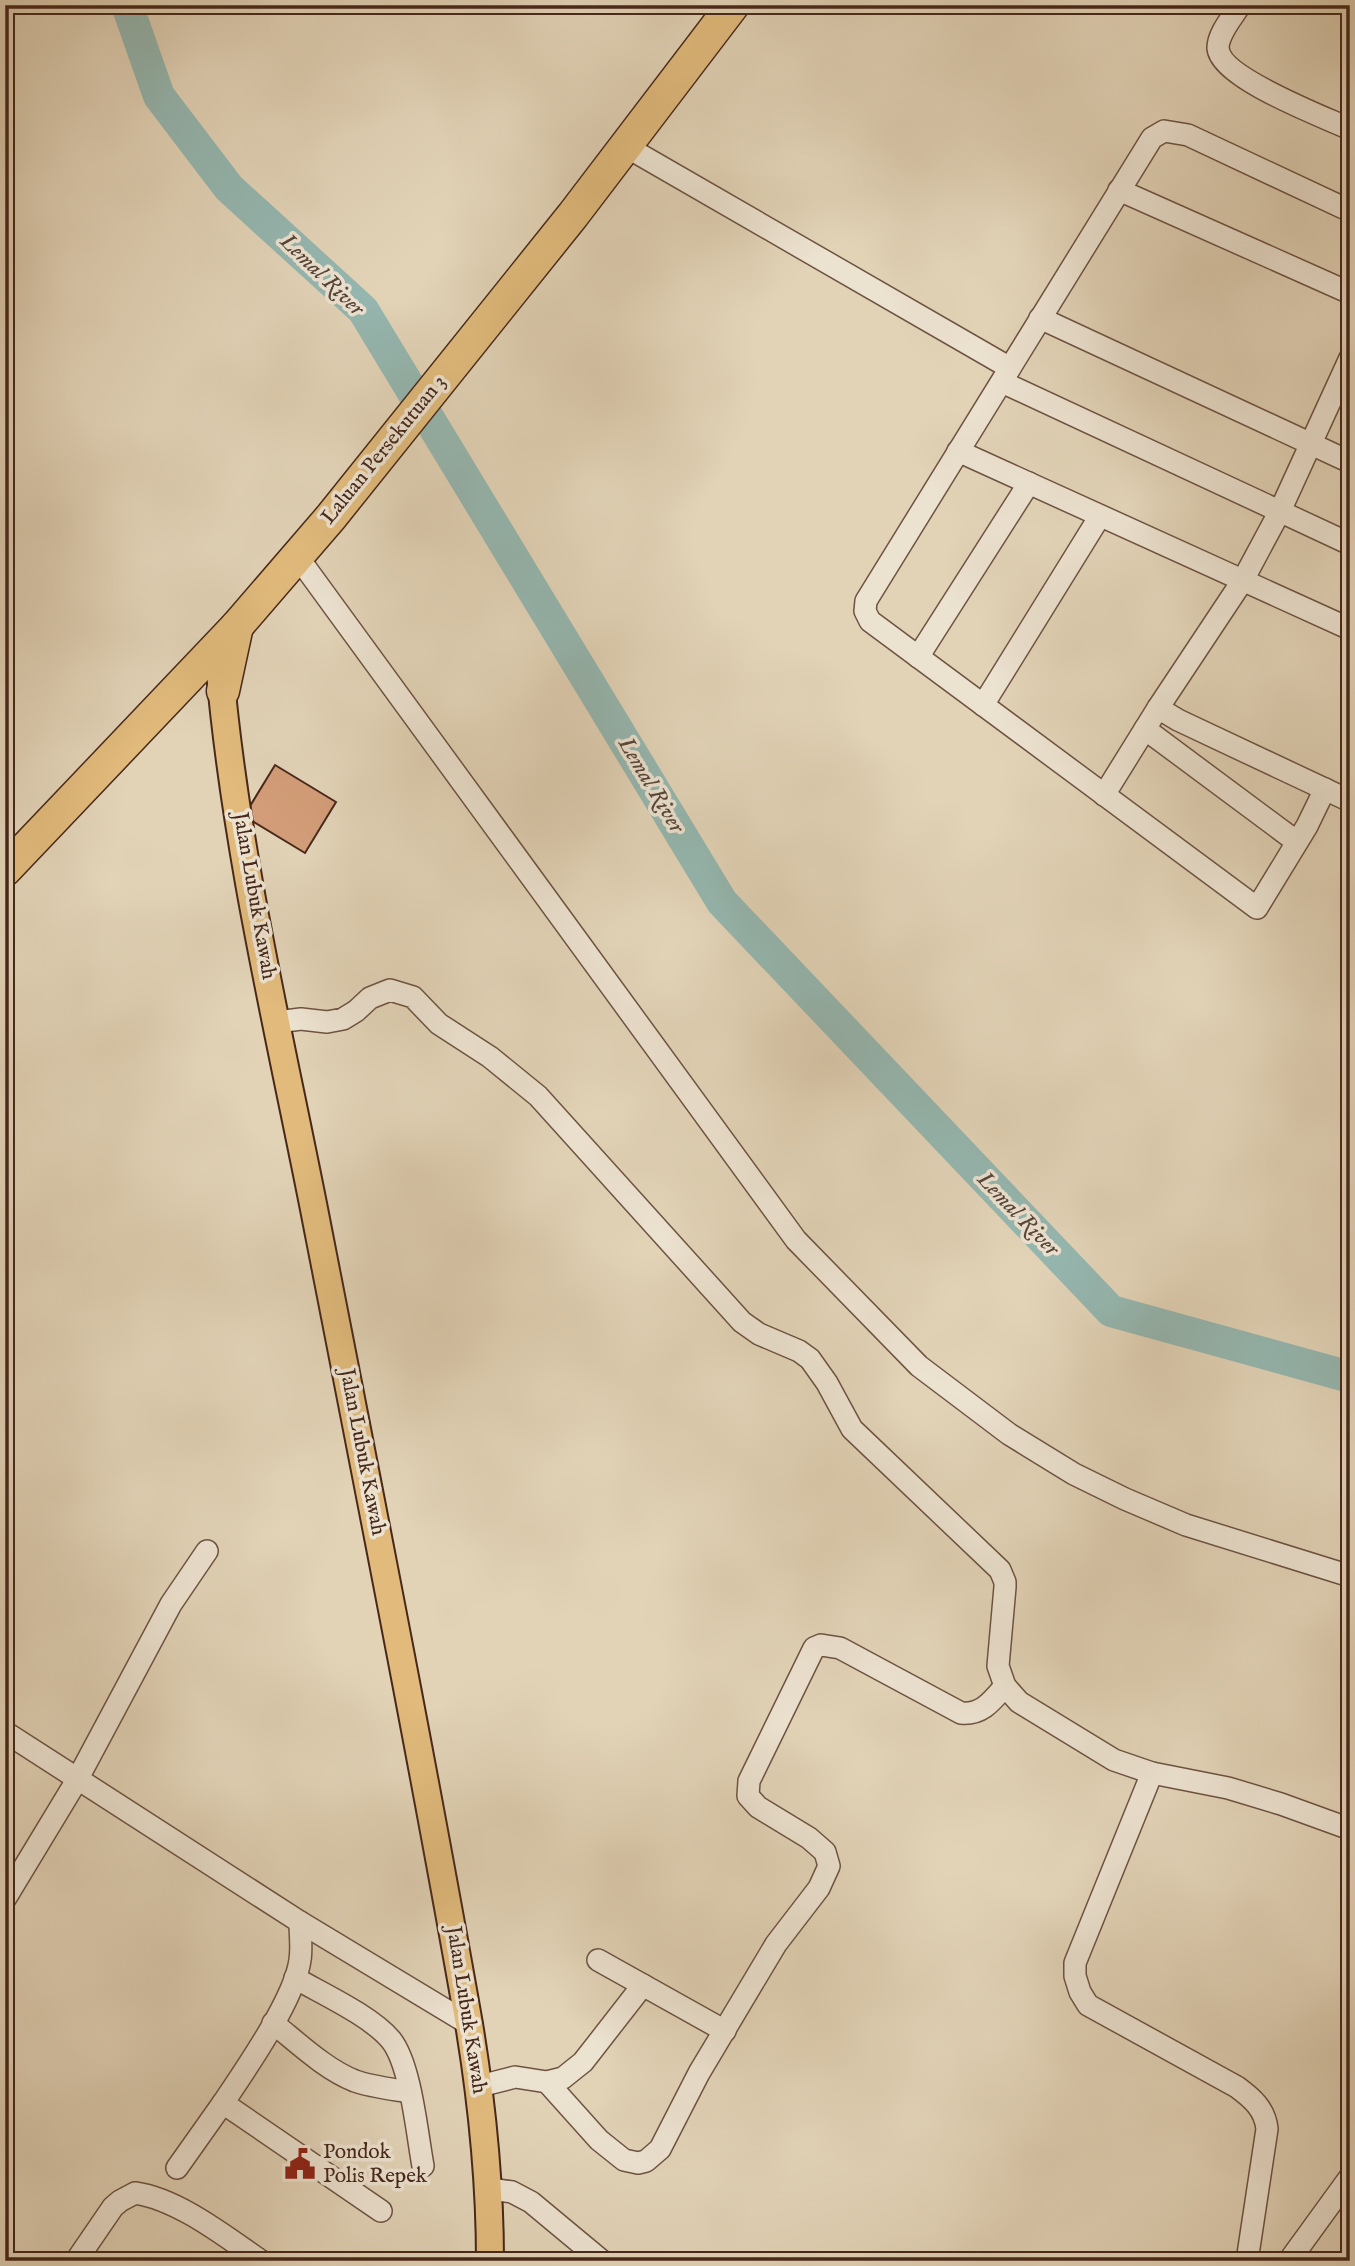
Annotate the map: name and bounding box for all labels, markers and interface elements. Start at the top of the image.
water label: Lemal River [273,227,371,323]
street label: Laluan Persekutuan 3 [315,370,453,530]
water label: Lemal River [611,731,692,839]
street label: Jalan Lubuk Kawah [226,808,282,982]
water label: Lemal River [970,1165,1066,1263]
street label: Jalan Lubuk Kawah [332,1364,391,1538]
street label: Jalan Lubuk Kawah [439,1922,493,2096]
place label: Pondok Polis Repek [323,2139,428,2190]
public building icon: Pondok Polis Repek [283,2147,317,2181]

